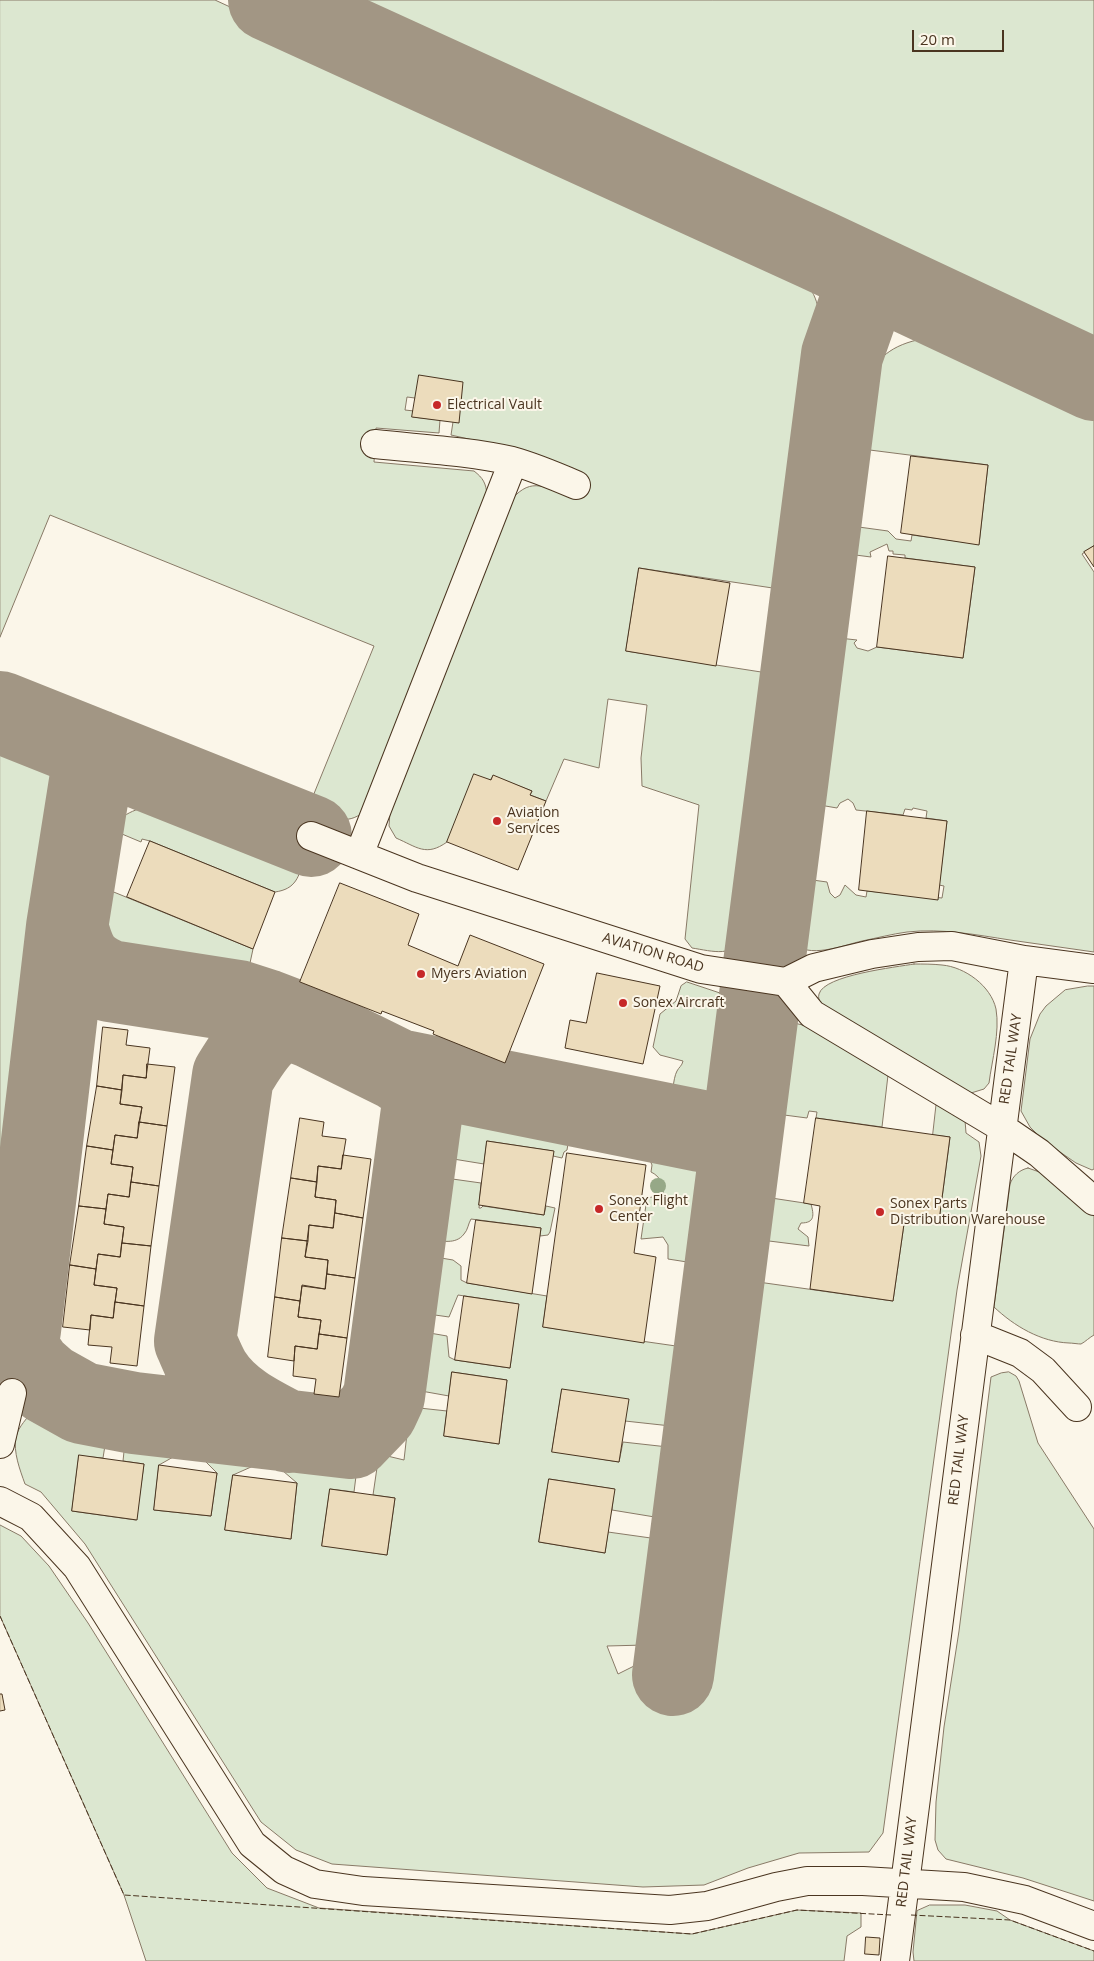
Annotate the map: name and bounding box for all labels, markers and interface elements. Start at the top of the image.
scale bar [914,20,1006,52]
text: 20 m [920,29,955,49]
place label: Electrical Vault [447,397,542,413]
marker: Electrical Vault [431,399,443,411]
place label: Aviation Services [507,805,560,838]
marker: Aviation Services [491,815,503,827]
street label: AVIATION ROAD [600,930,706,976]
place label: Myers Aviation [431,966,527,982]
marker: Myers Aviation [415,968,427,980]
place label: Sonex Aircraft [633,995,725,1011]
marker: Sonex Aircraft [617,997,629,1009]
street label: RED TAIL WAY [996,1013,1026,1105]
place label: Sonex Flight Center [609,1193,688,1226]
place label: Sonex Parts Distribution Warehouse [890,1196,1045,1228]
marker: Sonex Flight Center [593,1203,605,1215]
marker: Sonex Parts Distribution Warehouse [874,1206,886,1218]
street label: RED TAIL WAY [945,1414,973,1506]
street label: RED TAIL WAY [893,1816,921,1908]

